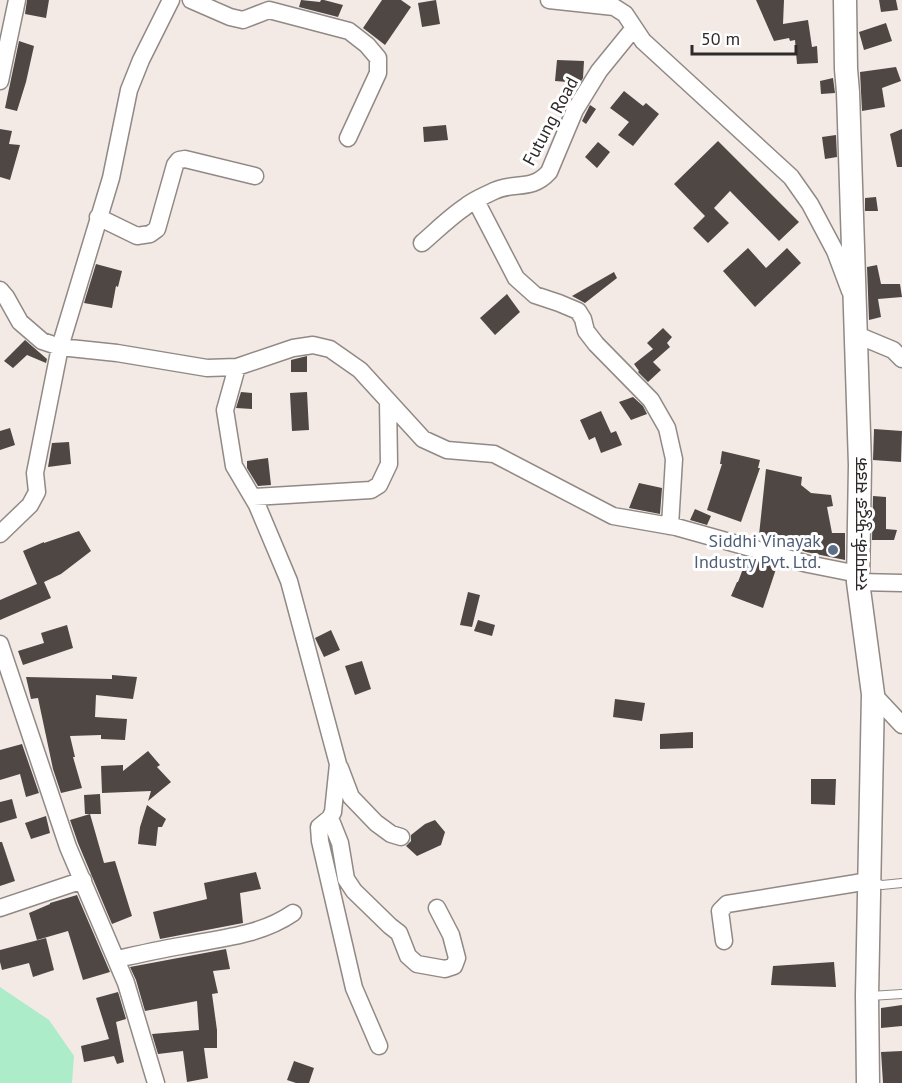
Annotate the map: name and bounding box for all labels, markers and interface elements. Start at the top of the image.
scale bar [692,18,796,56]
text: 50 m [701,27,740,50]
street label: Futung Road [517,73,583,169]
street label: रत्नपार्क-फुटुङ सडक [849,456,873,590]
place label: Siddhi Vinayak Industry Pvt. Ltd. [694,529,821,573]
marker: Siddhi Vinayak Industry Pvt. Ltd. [826,543,840,557]

